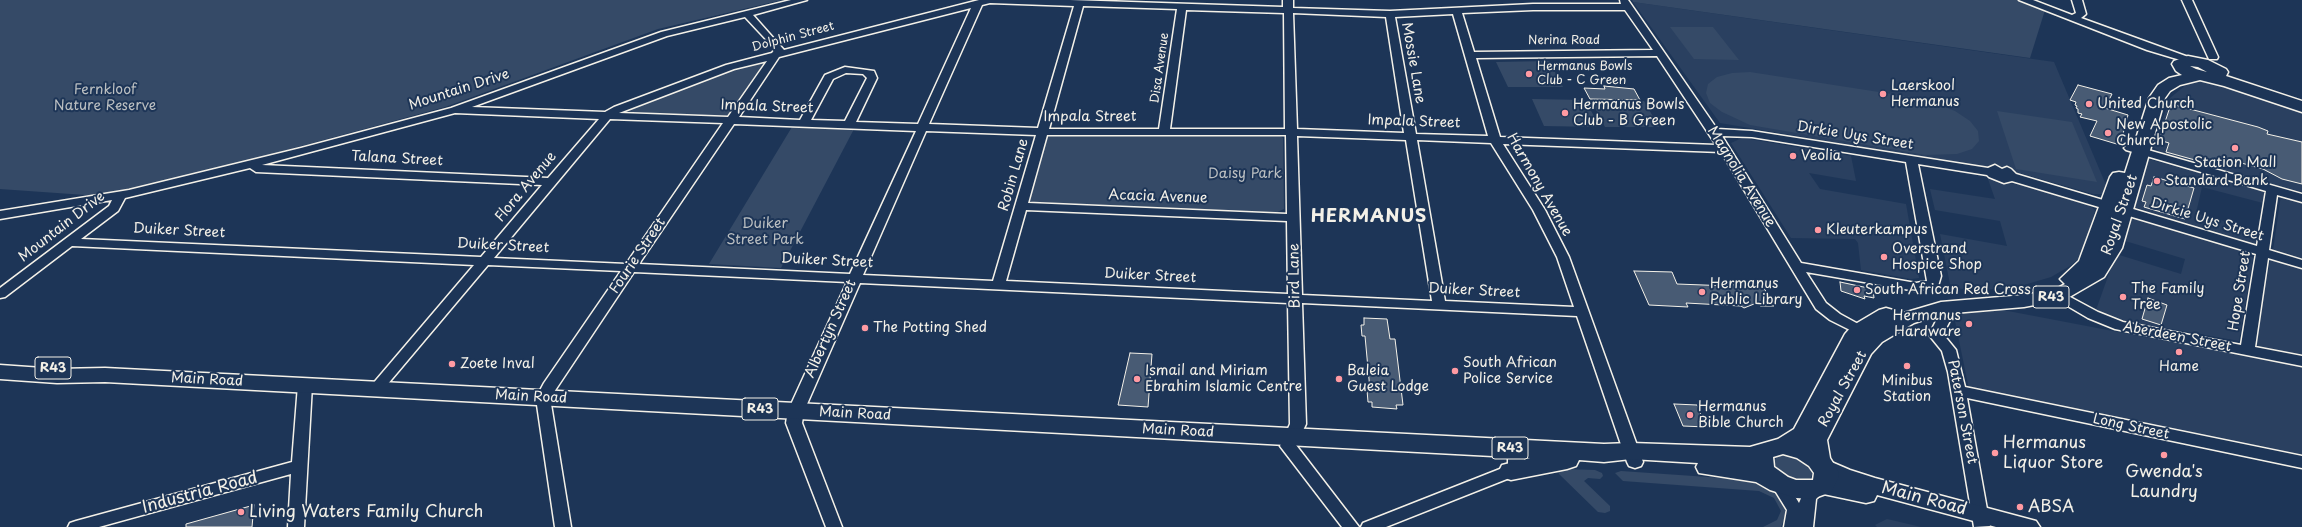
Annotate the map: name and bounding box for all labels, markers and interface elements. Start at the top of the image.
street label: Dolphin Street [750,19,836,55]
street label: Mossie Lane [1398,21,1428,105]
street label: Disa Avenue [1148,32,1172,104]
street label: Nerina Road [1528,34,1600,48]
place label: Hermanus Bowls Club - C Green [1537,60,1633,88]
street label: Mountain Drive [407,66,511,114]
marker: Hermanus Bowls Club - C Green [1524,69,1534,79]
place label: Laerskool Hermanus [1891,78,1959,110]
park label: Fernkloof Nature Reserve [54,82,156,114]
marker: Laerskool Hermanus [1878,89,1888,99]
place label: United Church [2097,96,2195,112]
street label: Impala Street [720,97,814,117]
place label: Hermanus Bowls Club - B Green [1573,97,1684,130]
marker: United Church [2084,99,2094,109]
marker: Hermanus Bowls Club - B Green [1560,108,1570,118]
street label: Impala Street [1044,109,1136,125]
street label: Impala Street [1367,112,1461,132]
place label: New Apostolic Church [2116,117,2212,150]
street label: Dirkie Uys Street [1795,118,1915,154]
street label: Magnolia Avenue [1703,124,1779,230]
marker: New Apostolic Church [2103,128,2113,138]
street label: Harmony Avenue [1503,130,1575,240]
street label: Robin Lane [996,137,1032,213]
marker: Station Mall [2230,143,2240,153]
street label: Talana Street [351,148,443,170]
place label: Veolia [1801,148,1841,164]
street label: Flora Avenue [492,149,560,225]
marker: Veolia [1788,151,1798,161]
place label: Station Mall [2194,155,2276,171]
park label: Daisy Park [1208,166,1282,182]
street label: Royal Street [2098,172,2142,258]
place label: Standard Bank [2165,173,2268,189]
marker: Standard Bank [2152,176,2162,186]
street label: Acacia Avenue [1108,187,1208,207]
street label: Mountain Drive [16,188,108,266]
street label: Dirkie Uys Street [2148,195,2266,245]
district label: HERMANUS [1311,206,1427,228]
street label: Fourie Street [606,215,670,297]
park label: Duiker Street Park [726,216,804,248]
street label: Duiker Street [132,220,226,242]
place label: Kleuterkampus [1826,222,1927,238]
marker: Kleuterkampus [1813,225,1823,235]
street label: Duiker Street [456,235,550,257]
place label: Overstrand Hospice Shop [1892,241,1982,274]
street label: Bird Lane [1286,243,1304,309]
street label: Duiker Street [780,250,874,272]
street label: Hope Street [2225,250,2255,332]
marker: Overstrand Hospice Shop [1879,252,1889,262]
street label: Duiker Street [1103,265,1197,287]
place label: Hermanus Public Library [1710,276,1803,308]
street label: Albertyn Street [802,277,860,381]
street label: Duiker Street [1427,280,1521,302]
place label: The Family Tree [2131,281,2205,314]
place label: South African Red Cross [1865,282,2031,298]
marker: South African Red Cross [1852,285,1862,295]
road number: R43 [2033,286,2069,308]
marker: Hermanus Public Library [1697,287,1707,297]
marker: The Family Tree [2118,292,2128,302]
place label: Hermanus Hardware [1893,308,1961,340]
street label: Aberdeen Street [2121,318,2233,356]
marker: Hermanus Hardware [1964,319,1974,329]
place label: The Potting Shed [873,320,987,336]
marker: The Potting Shed [860,323,870,333]
marker: Hame [2174,347,2184,357]
street label: Royal Street [1815,348,1871,430]
place label: South African Police Service [1463,355,1557,388]
place label: Zoete Inval [460,356,535,372]
road number: R43 [35,357,71,379]
street label: Paterson Street [1944,358,1980,466]
marker: Zoete Inval [447,359,457,369]
place label: Hame [2159,359,2199,375]
marker: Minibus Station [1902,361,1912,371]
place label: Ismail and Miriam Ebrahim Islamic Centre [1145,363,1302,396]
place label: Baleia Guest Lodge [1347,363,1429,396]
marker: South African Police Service [1450,366,1460,376]
street label: Main Road [170,370,244,390]
place label: Minibus Station [1881,373,1933,406]
marker: Ismail and Miriam Ebrahim Islamic Centre [1132,374,1142,384]
marker: Baleia Guest Lodge [1334,374,1344,384]
street label: Main Road [494,387,568,407]
road number: R43 [742,398,778,420]
place label: Hermanus Bible Church [1698,399,1784,432]
street label: Main Road [818,404,892,424]
marker: Hermanus Bible Church [1685,410,1695,420]
street label: Long Street [2091,411,2171,443]
street label: Main Road [1141,421,1215,441]
place label: Hermanus Liquor Store [2003,433,2103,473]
road number: R43 [1492,437,1528,459]
marker: Hermanus Liquor Store [1990,448,2000,458]
marker: Gwenda's Laundry [2159,450,2169,460]
place label: Gwenda's Laundry [2125,462,2203,502]
street label: Industria Road [140,468,260,518]
street label: Main Road [1879,478,1969,520]
place label: ABSA [2028,497,2074,517]
place label: Living Waters Family Church [249,502,483,522]
marker: ABSA [2015,502,2025,512]
marker: Living Waters Family Church [236,507,246,517]

